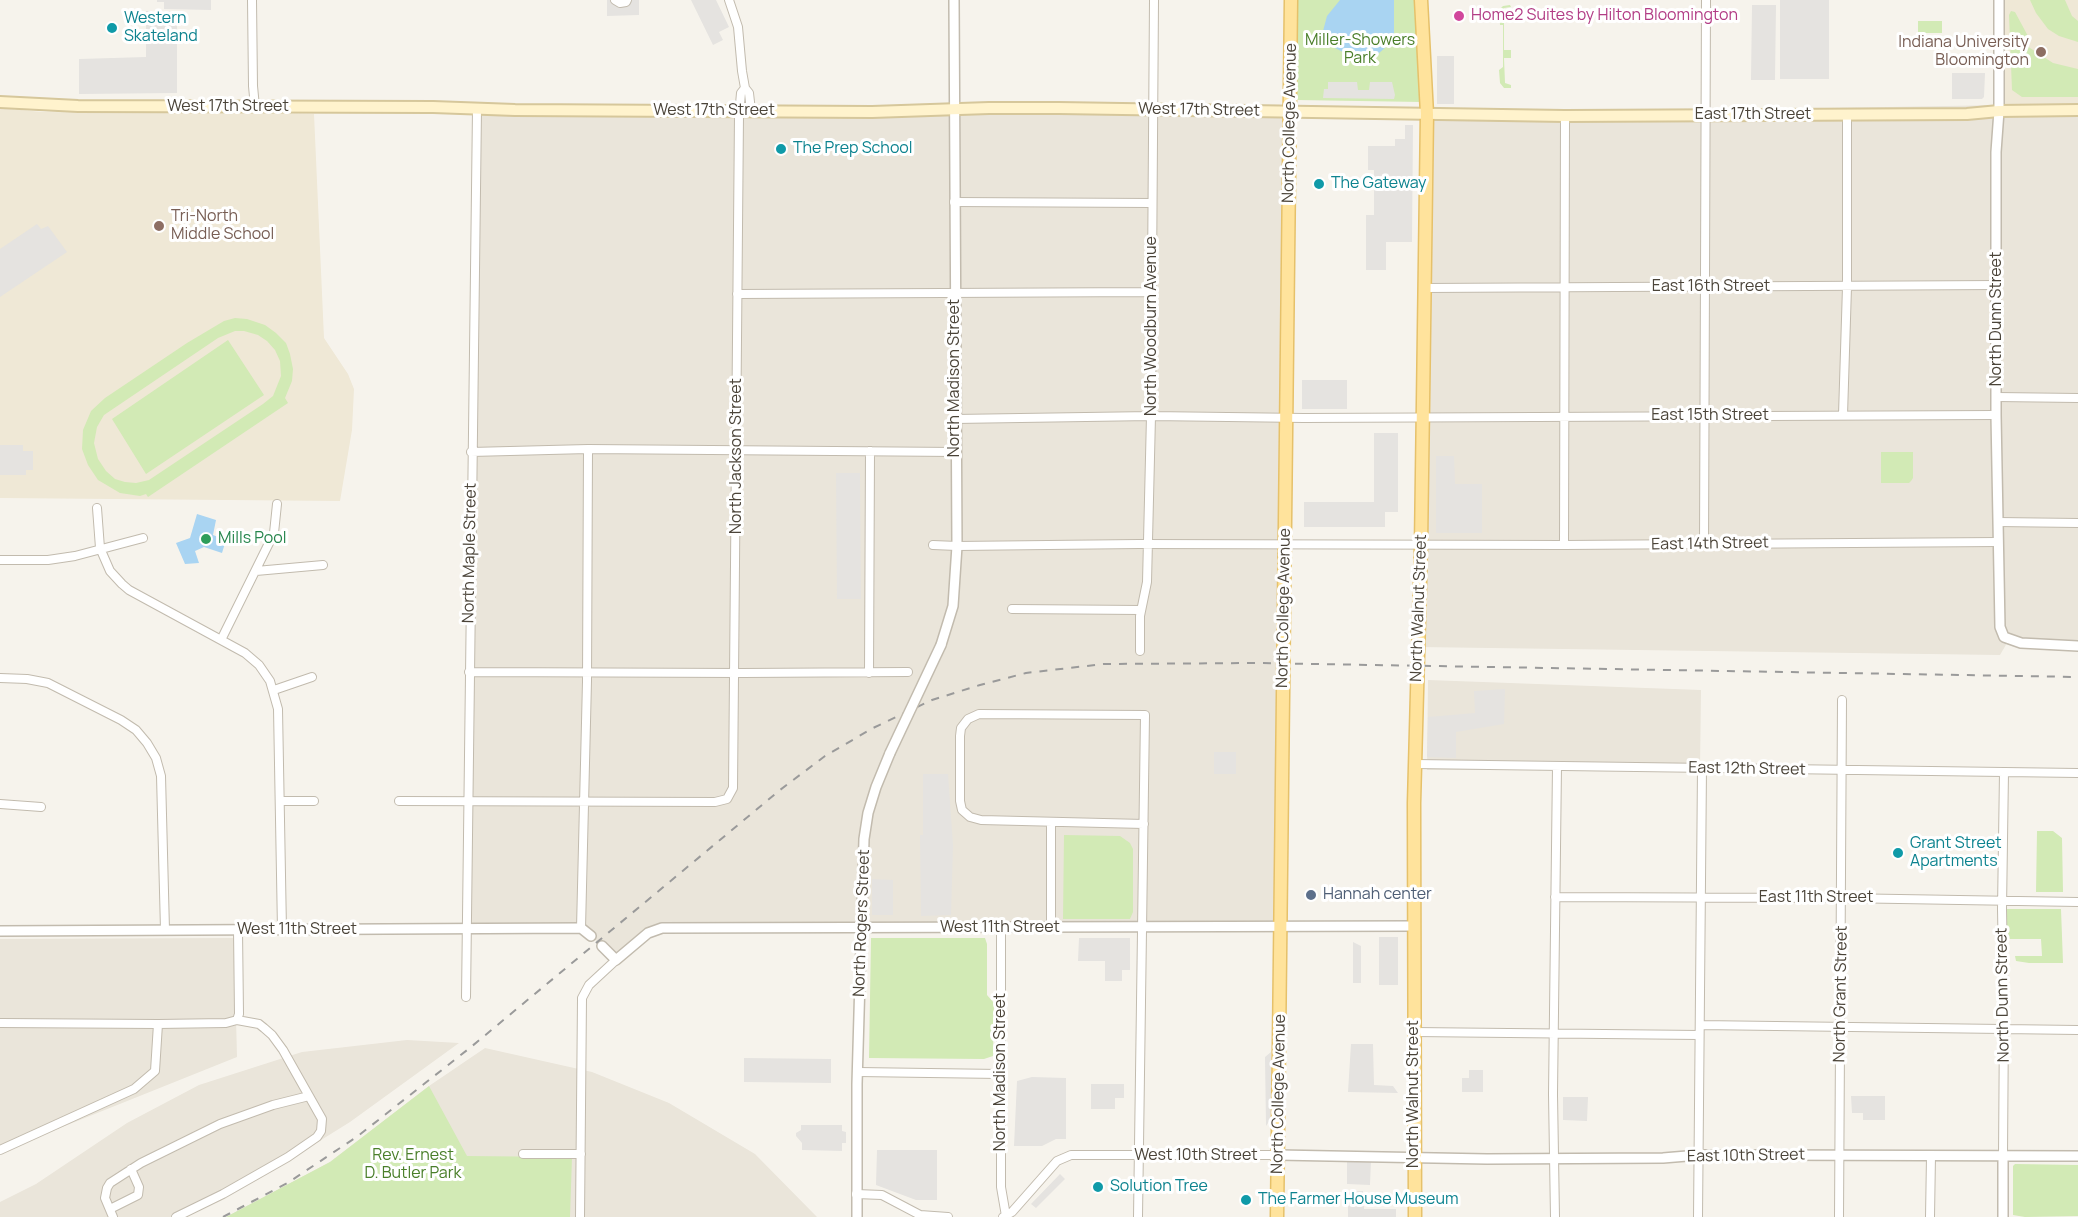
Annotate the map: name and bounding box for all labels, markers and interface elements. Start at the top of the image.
place label: Home2 Suites by Hilton Bloomington [1471,6,1738,26]
place label: Western Skateland [124,9,198,47]
marker: Home2 Suites by Hilton Bloomington [1452,9,1466,23]
marker: Western Skateland [105,21,119,35]
park label: Miller-Showers Park [1305,31,1415,69]
place label: Indiana University Bloomington [1898,33,2029,71]
street label: North College Avenue [1279,43,1301,203]
marker: Indiana University Bloomington [2034,45,2048,59]
street label: West 17th Street [167,97,289,117]
street label: West 17th Street [1138,99,1260,121]
street label: West 17th Street [653,101,775,121]
street label: East 17th Street [1695,105,1811,125]
place label: The Prep School [793,139,913,159]
marker: The Prep School [774,142,788,156]
place label: The Gateway [1331,174,1427,194]
marker: The Gateway [1312,177,1326,191]
place label: Tri-North Middle School [171,207,274,245]
marker: Tri-North Middle School [152,219,166,233]
street label: North Woodburn Avenue [1142,236,1162,416]
street label: North Dunn Street [1987,252,2007,386]
street label: East 16th Street [1652,277,1770,297]
street label: North Madison Street [945,299,965,457]
street label: North Jackson Street [727,378,747,534]
street label: East 15th Street [1651,406,1769,426]
street label: North Maple Street [459,483,481,623]
street label: North College Avenue [1273,528,1295,688]
place label: Mills Pool [218,529,287,549]
marker: Mills Pool [199,532,213,546]
street label: East 14th Street [1651,533,1769,555]
street label: North Walnut Street [1407,534,1431,682]
street label: East 12th Street [1688,758,1806,780]
place label: Grant Street Apartments [1910,834,2002,872]
marker: Grant Street Apartments [1891,846,1905,860]
street label: North Rogers Street [850,849,874,997]
place label: Hannah center [1323,885,1432,905]
marker: Hannah center [1304,888,1318,902]
street label: East 11th Street [1759,888,1873,908]
street label: West 11th Street [940,918,1060,938]
street label: West 11th Street [237,920,357,940]
street label: North Grant Street [1830,925,1852,1063]
street label: North Dunn Street [1992,927,2014,1063]
street label: North Madison Street [991,993,1011,1151]
street label: North College Avenue [1268,1014,1290,1174]
street label: North Walnut Street [1404,1020,1424,1168]
street label: East 10th Street [1687,1145,1805,1167]
park label: Rev. Ernest D. Butler Park [365,1146,461,1184]
street label: West 10th Street [1134,1146,1258,1166]
place label: Solution Tree [1110,1177,1208,1197]
marker: Solution Tree [1091,1180,1105,1194]
place label: The Farmer House Museum [1258,1190,1458,1210]
marker: The Farmer House Museum [1239,1193,1253,1207]

